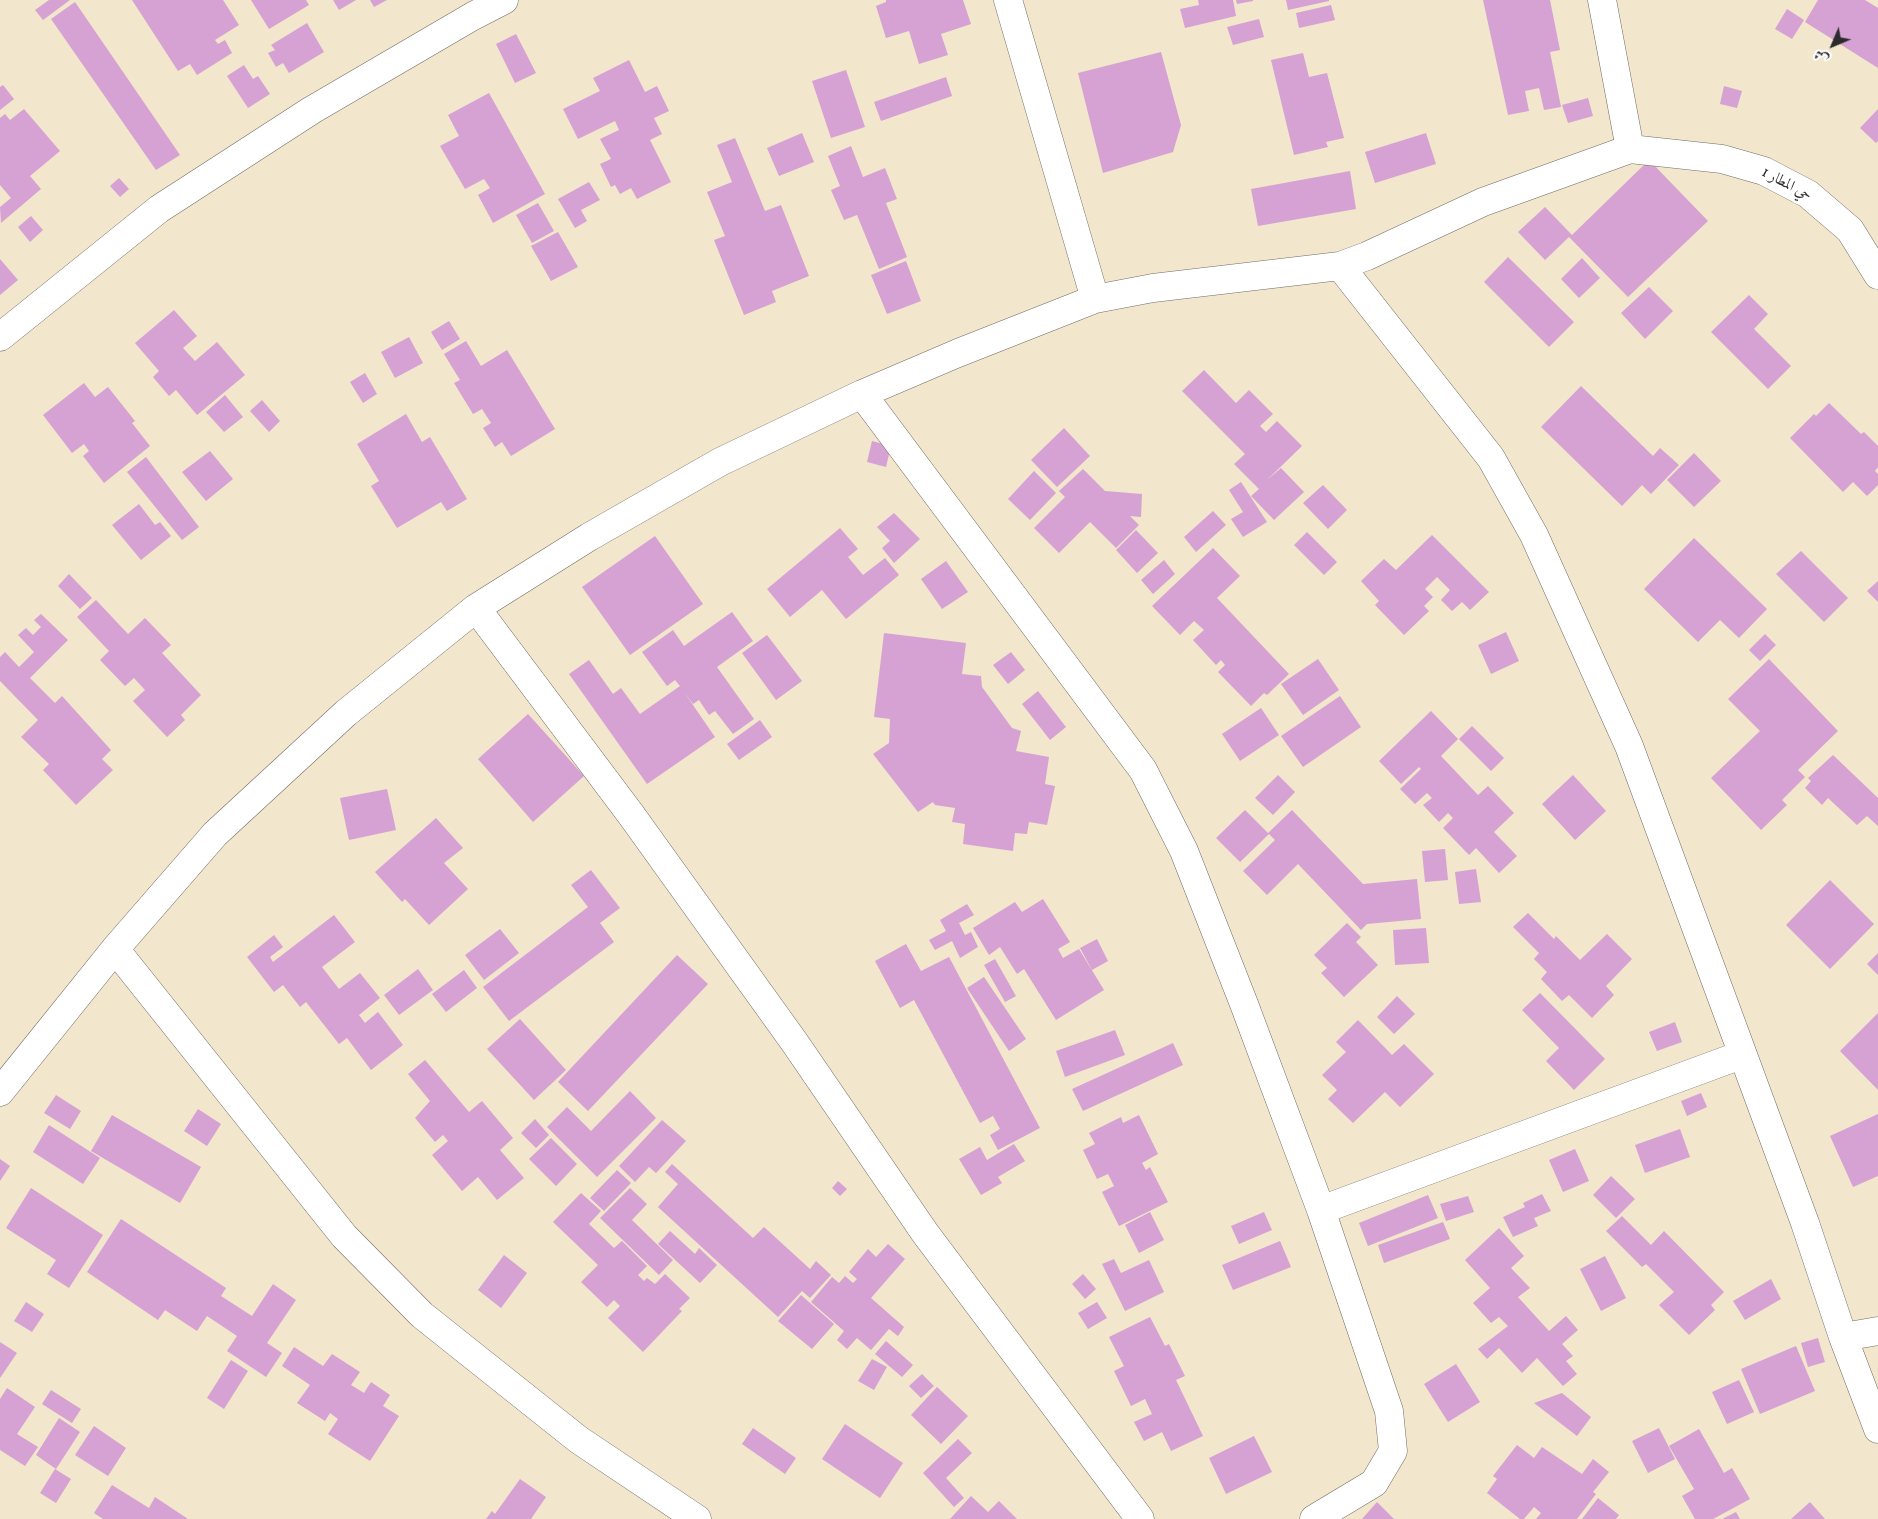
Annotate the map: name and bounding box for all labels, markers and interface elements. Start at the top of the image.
north arrow [1808,20,1858,70]
text: ش [1810,44,1834,68]
street label: حي المطار 1 [1758,164,1814,206]

